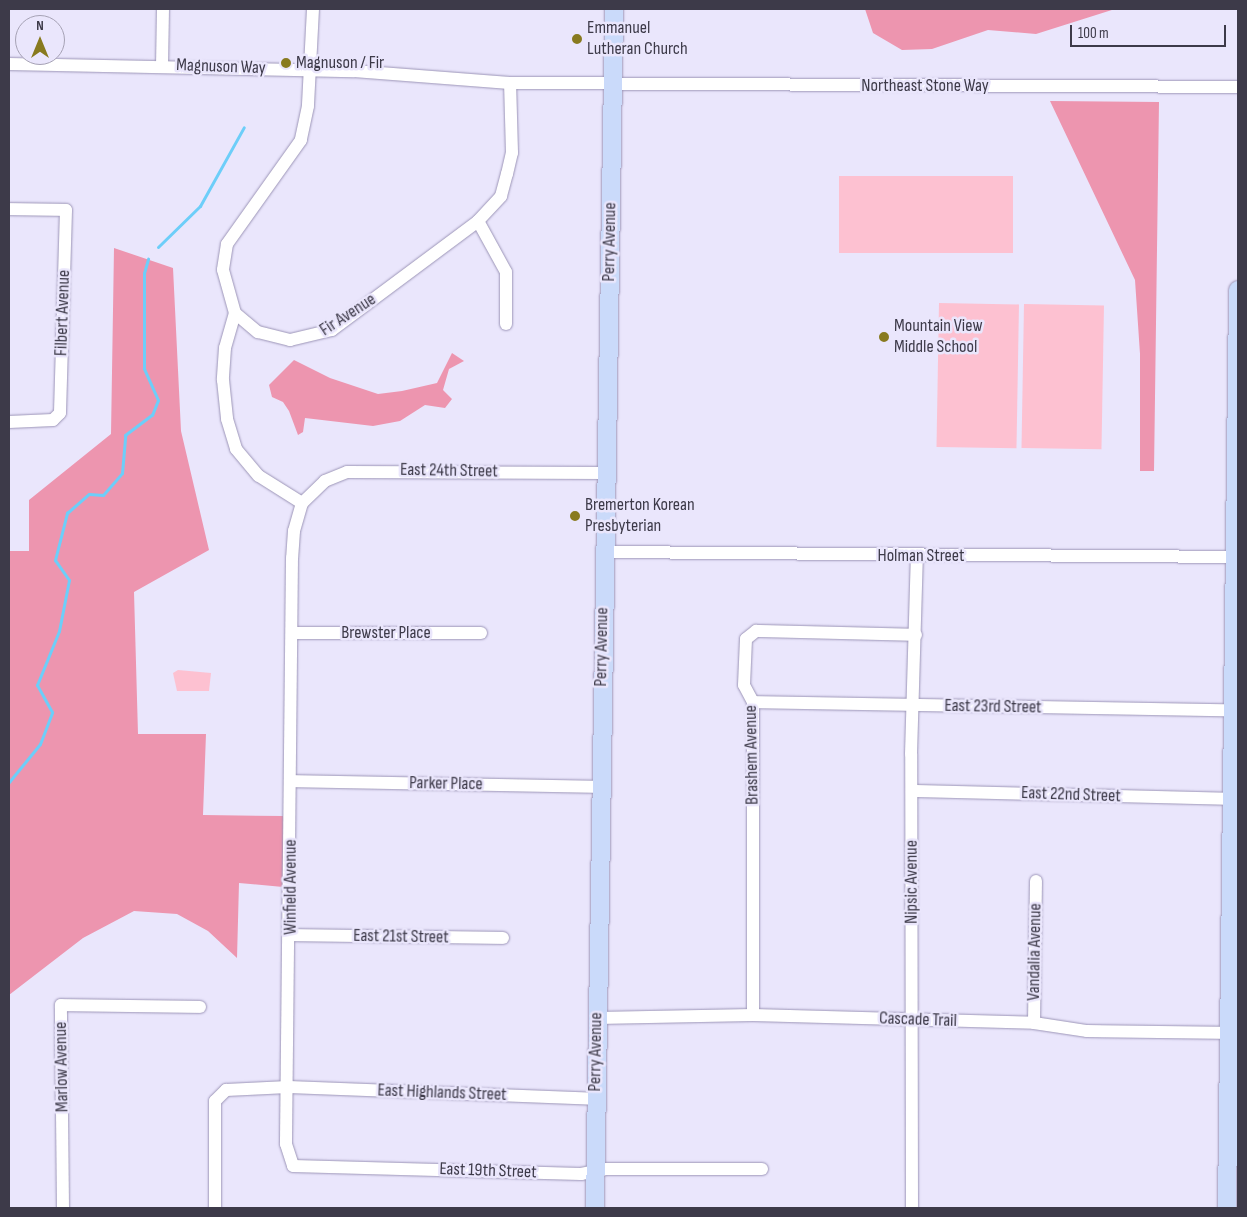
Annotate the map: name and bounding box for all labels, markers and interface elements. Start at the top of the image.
north arrow [15,15,65,65]
scale bar [1072,15,1228,47]
text: N [36,17,44,34]
place label: Emmanuel Lutheran Church [587,18,688,60]
text: 100 m [1078,24,1109,43]
marker: Emmanuel Lutheran Church [571,33,583,45]
place label: Magnuson / Fir [296,52,384,74]
street label: Magnuson Way [176,55,266,79]
marker: Magnuson / Fir [280,57,292,69]
street label: Northeast Stone Way [861,75,989,97]
street label: Perry Avenue [599,202,621,282]
street label: Filbert Avenue [51,270,75,356]
street label: Fir Avenue [316,289,380,341]
place label: Mountain View Middle School [894,316,982,358]
marker: Mountain View Middle School [878,331,890,343]
street label: East 24th Street [400,459,498,483]
place label: Bremerton Korean Presbyterian [585,495,695,538]
marker: Bremerton Korean Presbyterian [569,510,581,522]
street label: Holman Street [878,545,964,567]
street label: Perry Avenue [591,607,613,687]
street label: Brewster Place [341,622,431,644]
street label: East 23rd Street [944,695,1042,719]
street label: Brashem Avenue [740,705,764,805]
street label: Parker Place [409,773,483,795]
street label: East 22nd Street [1021,782,1121,808]
street label: Winfield Avenue [280,839,302,935]
street label: Nipsic Avenue [901,840,923,924]
street label: Vandalia Avenue [1023,903,1047,1001]
street label: East 21st Street [353,925,449,949]
street label: Cascade Trail [879,1008,957,1032]
street label: Perry Avenue [585,1012,607,1092]
street label: Marlow Avenue [50,1022,74,1112]
street label: East Highlands Street [377,1080,507,1106]
street label: East 19th Street [439,1159,537,1183]

